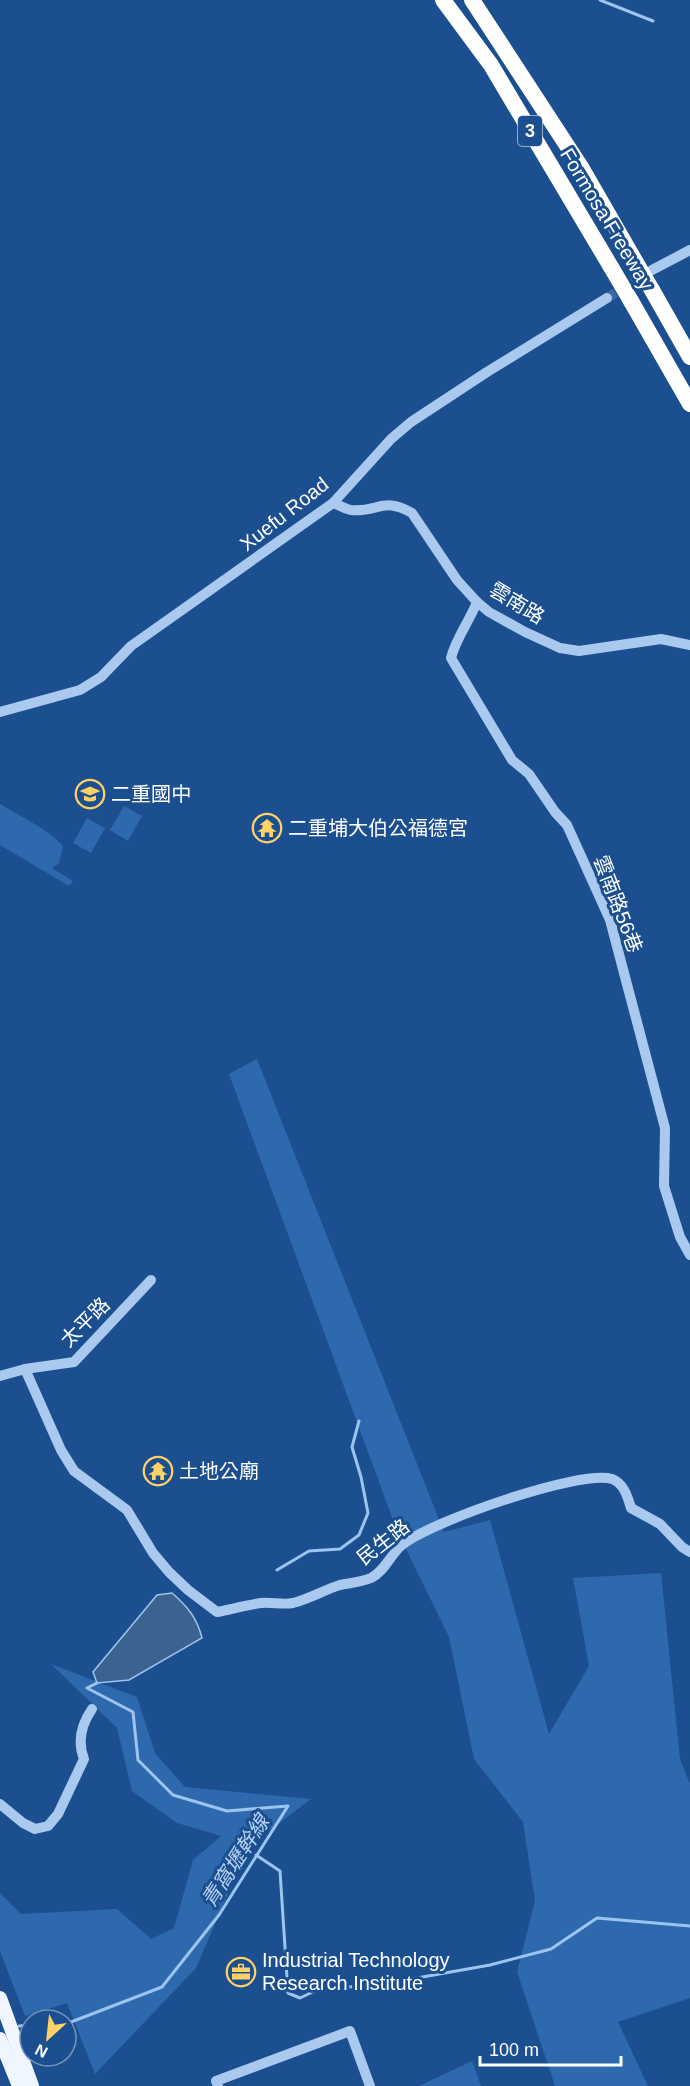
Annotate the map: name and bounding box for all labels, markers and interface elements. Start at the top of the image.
road number: 3 [518,116,542,146]
street label: Formosa Freeway [556,144,658,294]
street label: Xuefu Road [236,473,332,555]
street label: 雲南路 [486,578,548,628]
school or university icon: 二重國中 [74,778,106,810]
place label: 二重國中 [111,783,191,805]
temple icon: 二重埔大伯公福德宮 [251,812,283,844]
place label: 二重埔大伯公福德宮 [288,817,468,839]
street label: 雲南路56巷 [589,852,647,956]
street label: 太平路 [56,1293,114,1351]
temple icon: 土地公廟 [142,1455,174,1487]
place label: 土地公廟 [179,1460,259,1482]
street label: 民生路 [353,1515,413,1569]
water label: 青窩壢幹線 [197,1809,274,1911]
place label: Industrial Technology Research Institute [262,1949,450,1994]
office icon: Industrial Technology Research Institute [225,1956,257,1988]
north arrow [18,2008,78,2068]
scale bar [480,2029,621,2067]
text: 100 m [489,2040,539,2060]
text: N [32,2041,50,2061]

